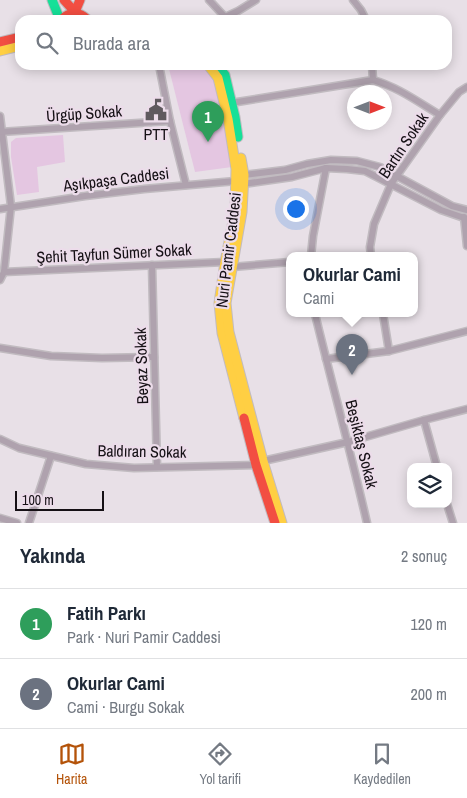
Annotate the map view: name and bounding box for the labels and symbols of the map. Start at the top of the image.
north arrow [347,85,392,130]
public building icon: PTT [143,97,169,123]
street label: Ürgüp Sokak [45,99,123,127]
pin: 1 [192,101,224,142]
street label: Bartın Sokak [373,107,433,182]
place label: PTT [144,123,168,145]
street label: Aşıkpaşa Caddesi [61,162,170,197]
street label: Nuri Pamir Caddesi [210,191,246,309]
your location [283,196,309,222]
street label: Şehit Tayfun Sümer Sokak [36,238,193,268]
street label: Beyaz Sokak [129,327,153,405]
pin: 2 [336,334,368,375]
street label: Beşiktaş Sokak [340,397,384,491]
street label: Baldıran Sokak [97,439,187,463]
scale bar [15,488,104,511]

